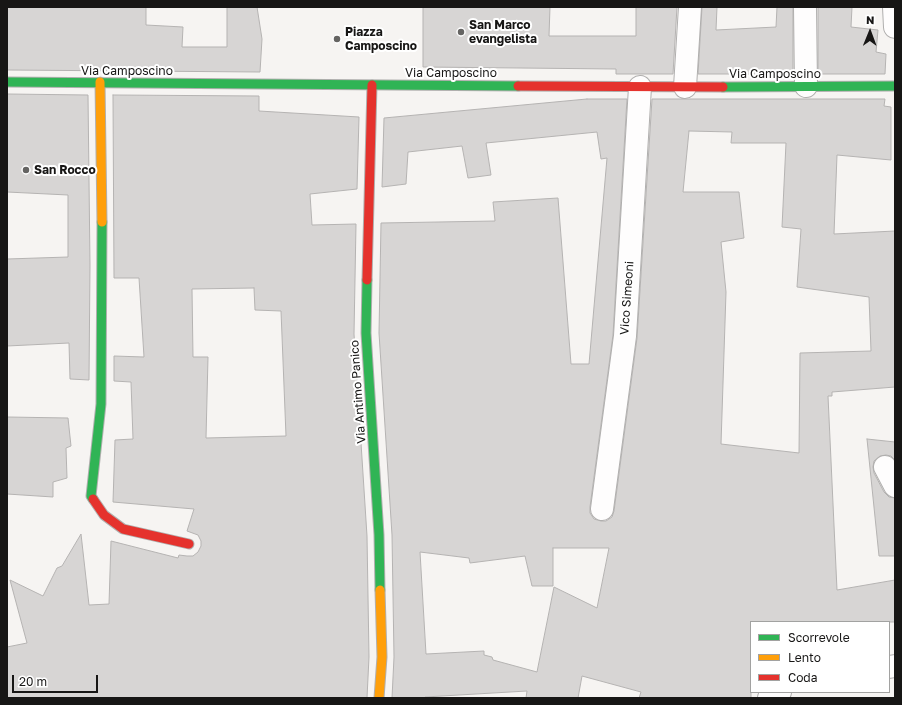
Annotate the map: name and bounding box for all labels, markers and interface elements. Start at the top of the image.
north arrow [850,12,890,52]
text: N [866,13,875,26]
place label: San Marco evangelista [469,18,537,46]
place label: Piazza Camposcino [345,25,417,53]
marker: San Marco evangelista [456,27,466,37]
marker: Piazza Camposcino [332,34,342,44]
street label: Via Camposcino [81,64,173,78]
street label: Via Camposcino [405,66,497,80]
street label: Via Camposcino [729,67,821,81]
place label: San Rocco [34,163,96,177]
marker: San Rocco [21,165,31,175]
street label: Vico Simeoni [617,260,637,336]
street label: Via Antimo Panico [347,340,369,444]
legend [750,621,890,693]
text: Scorrevole [788,630,850,645]
text: Lento [788,650,821,665]
scale bar [14,667,100,693]
text: Coda [788,670,818,685]
text: 20 m [19,674,47,689]

